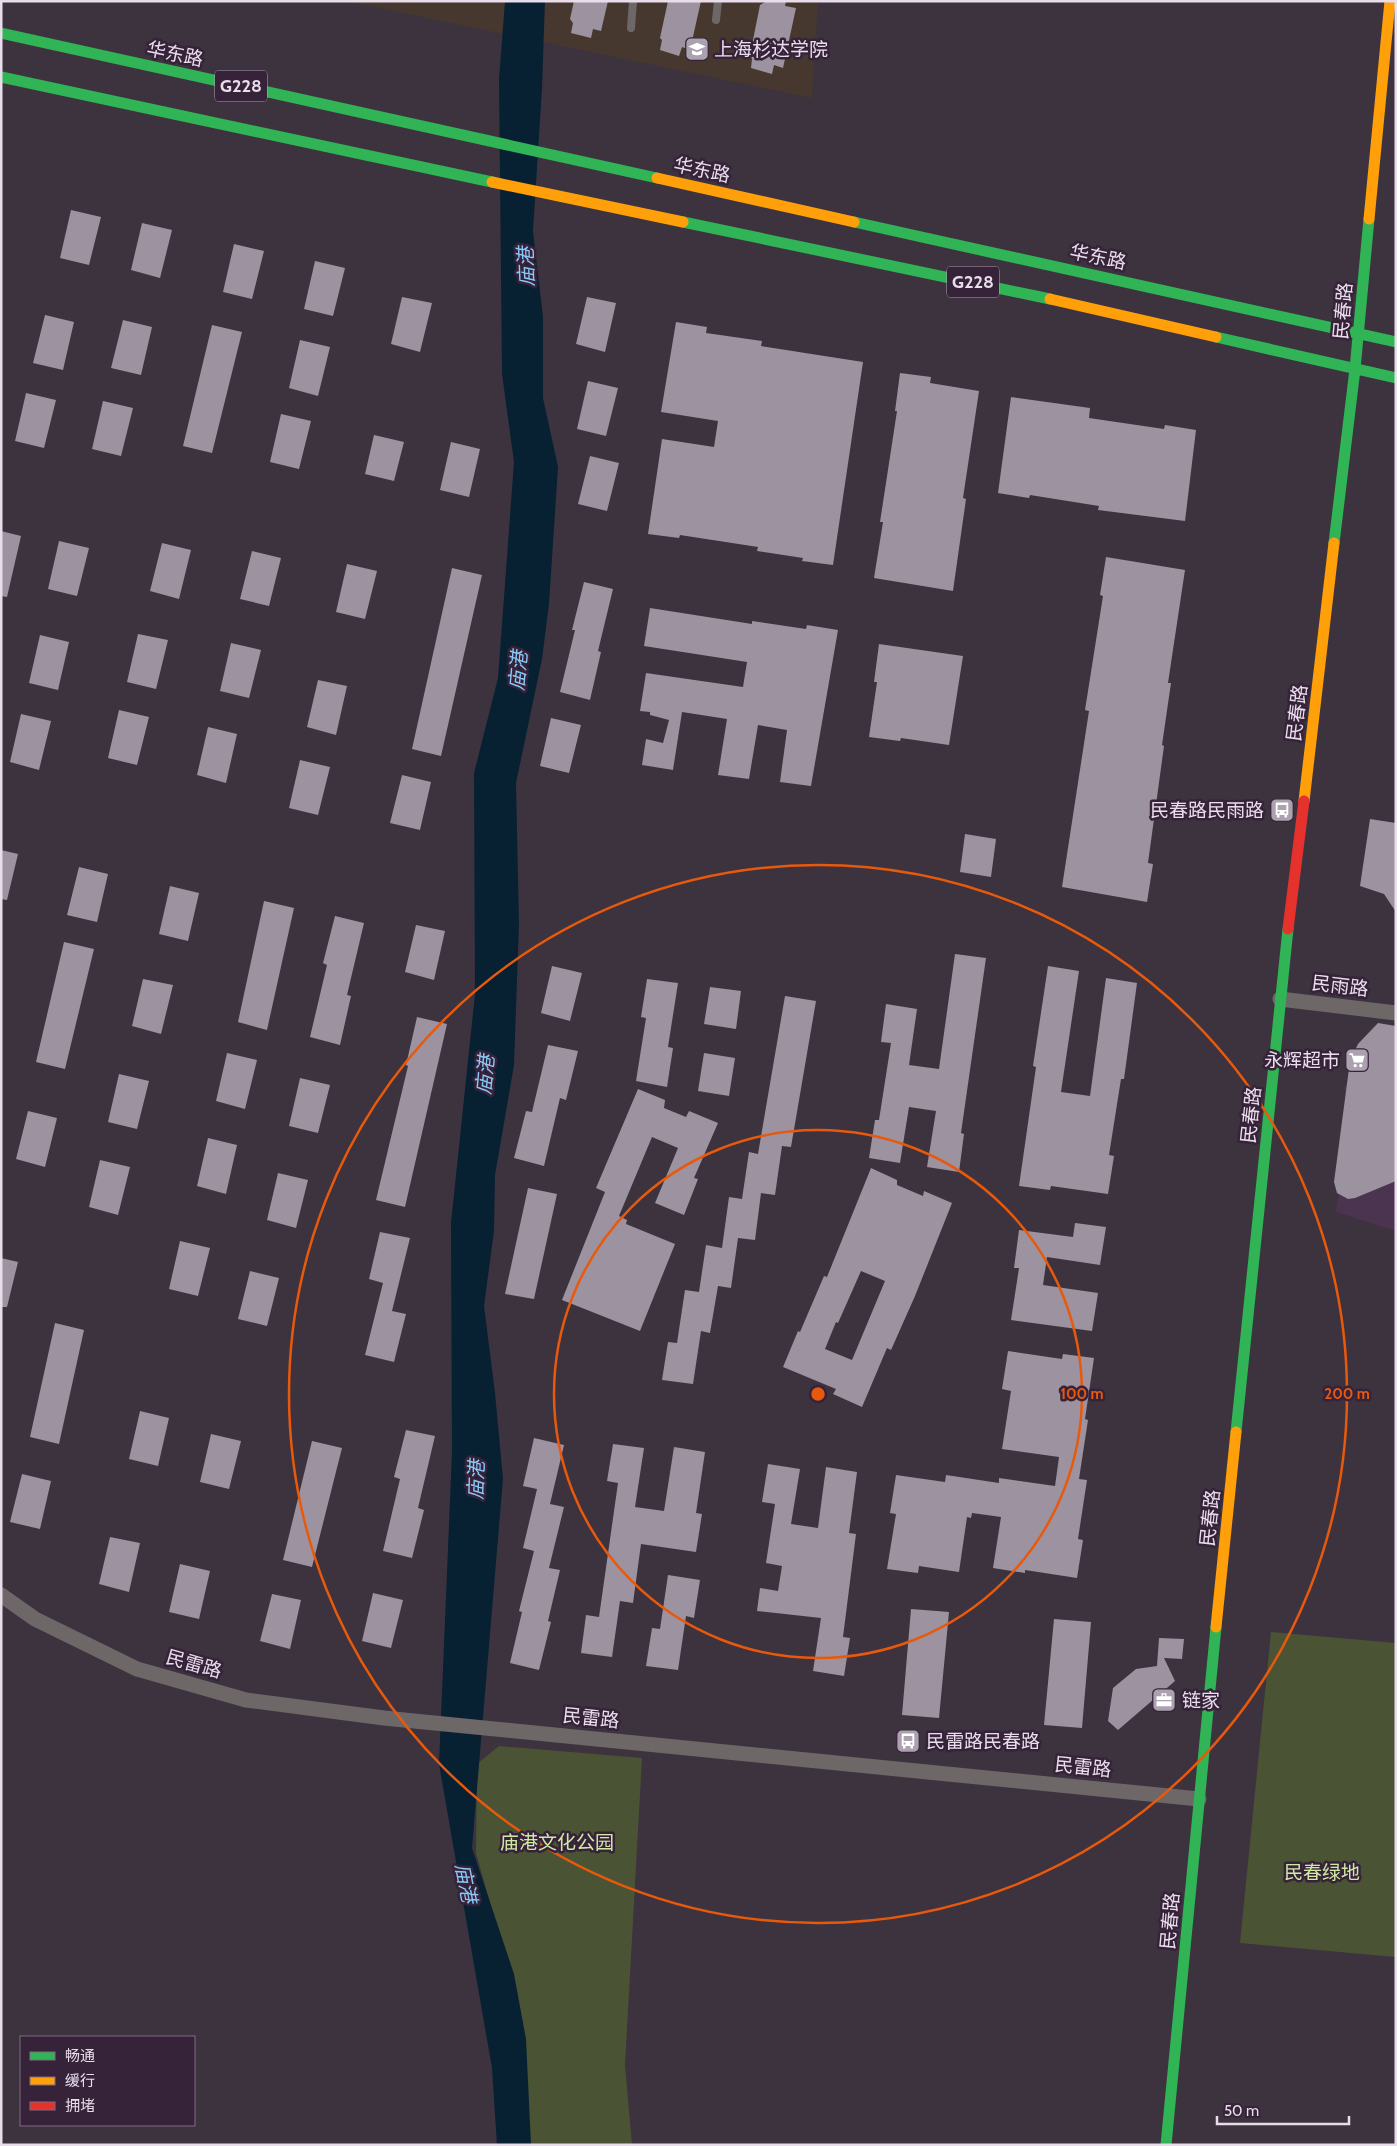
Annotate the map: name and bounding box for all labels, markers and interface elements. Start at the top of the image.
school or university icon: 上海杉达学院 [684,36,710,62]
street label: 华东路 [145,37,205,71]
place label: 上海杉达学院 [714,38,828,61]
road number: G228 [215,70,267,102]
street label: 华东路 [672,153,732,187]
street label: 华东路 [1068,240,1128,274]
water label: 庙港 [513,244,539,287]
road number: G228 [947,266,999,298]
street label: 民春路 [1329,282,1357,340]
water label: 庙港 [504,647,532,692]
street label: 民春路 [1282,683,1312,743]
bus stop icon: 民春路民雨路 [1269,797,1295,823]
place label: 民春路民雨路 [1150,799,1264,822]
street label: 民雨路 [1310,971,1370,1001]
supermarket icon: 永辉超市 [1344,1047,1370,1073]
place label: 永辉超市 [1264,1049,1340,1072]
water label: 庙港 [471,1051,499,1096]
street label: 民春路 [1237,1085,1265,1145]
centre of rings [809,1385,827,1403]
text: 100 m [1060,1385,1104,1403]
text: 200 m [1324,1385,1370,1403]
water label: 庙港 [463,1457,489,1500]
street label: 民春路 [1196,1488,1224,1548]
street label: 民雷路 [163,1645,225,1683]
office icon: 链家 [1151,1687,1177,1713]
place label: 链家 [1182,1689,1220,1712]
street label: 民雷路 [561,1704,621,1732]
bus stop icon: 民雷路民春路 [895,1728,921,1754]
place label: 民雷路民春路 [926,1730,1040,1753]
street label: 民雷路 [1053,1753,1113,1781]
park label: 庙港文化公园 [500,1831,614,1854]
water label: 庙港 [450,1861,482,1908]
park label: 民春绿地 [1284,1861,1360,1884]
street label: 民春路 [1156,1892,1184,1950]
legend [20,2036,195,2126]
text: 畅通 [65,2047,95,2065]
text: 缓行 [65,2072,95,2090]
scale bar [1217,2094,1350,2126]
text: 拥堵 [65,2097,95,2115]
text: 50 m [1224,2102,1259,2120]

